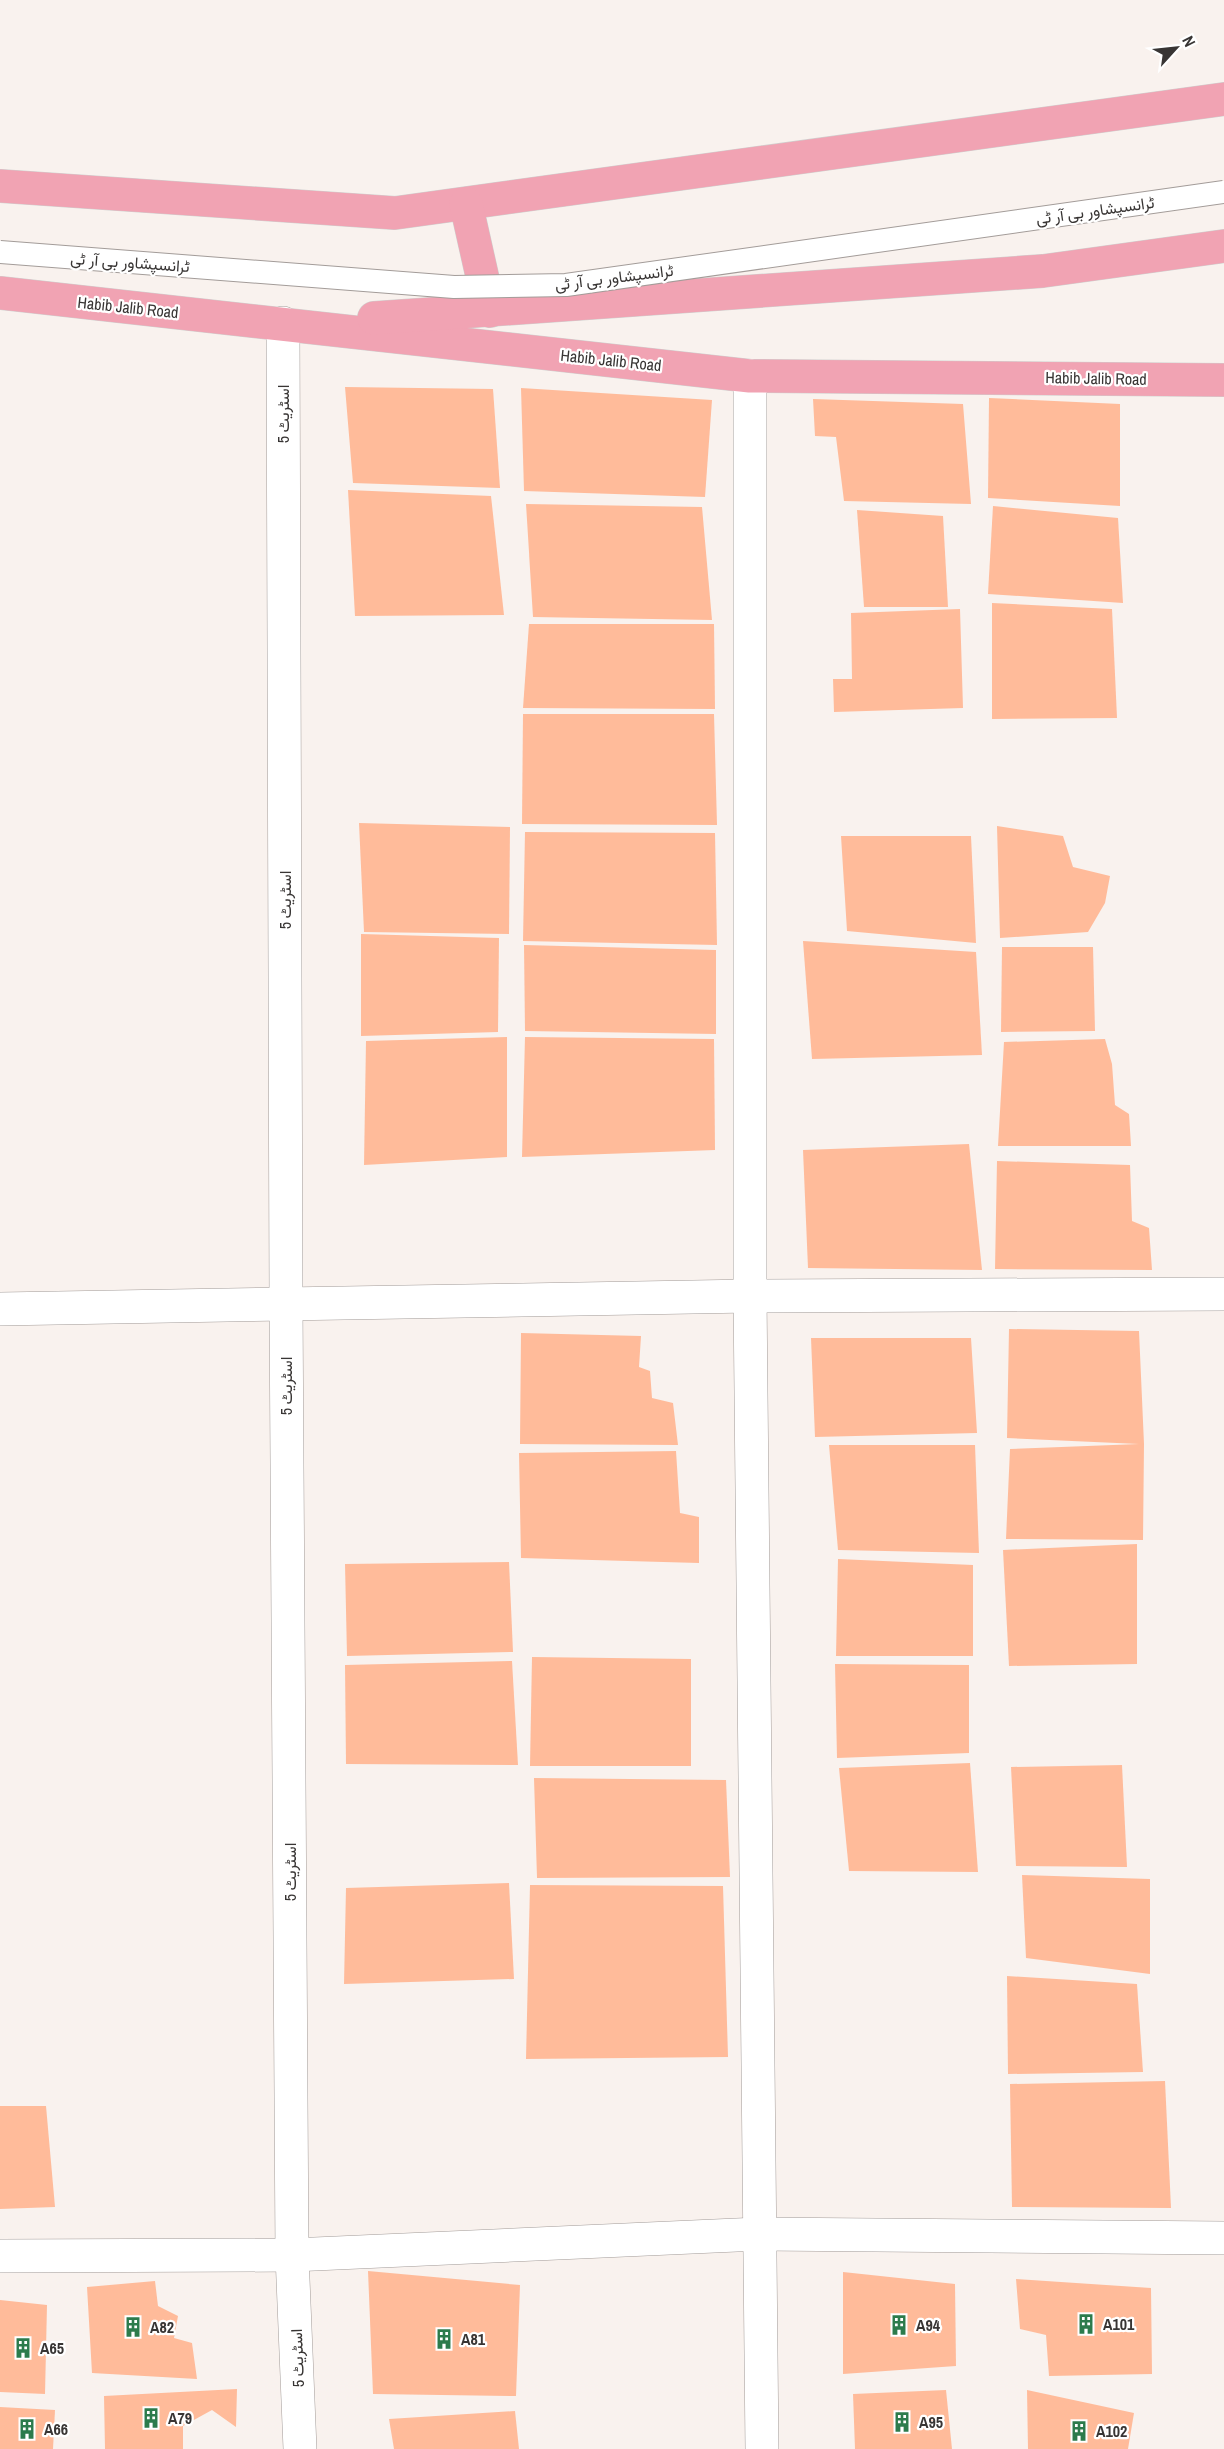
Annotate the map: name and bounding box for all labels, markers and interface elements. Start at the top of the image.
north arrow [1146,18,1206,78]
text: N [1177,32,1201,50]
street label: ٹرانسپشاور بی آر ٹی [1034,191,1156,230]
street label: ٹرانسپشاور بی آر ٹی [70,247,191,278]
street label: ٹرانسپشاور بی آر ٹی [553,259,675,296]
street label: Habib Jalib Road [76,291,180,323]
street label: Habib Jalib Road [559,344,663,376]
street label: Habib Jalib Road [1045,366,1147,390]
street label: اسٹریٹ 5 [272,385,294,443]
street label: اسٹریٹ 5 [274,871,296,929]
street label: اسٹریٹ 5 [275,1357,297,1415]
street label: اسٹریٹ 5 [279,1843,301,1901]
building icon: A101 [1074,2312,1098,2336]
building icon: A94 [887,2313,911,2337]
place label: A101 [1103,2313,1135,2335]
place label: A94 [916,2314,941,2336]
building icon: A82 [121,2315,145,2339]
place label: A82 [150,2316,174,2338]
building icon: A81 [432,2327,456,2351]
street label: اسٹریٹ 5 [285,2328,309,2388]
place label: A81 [461,2328,486,2350]
building icon: A65 [11,2336,35,2360]
place label: A65 [40,2337,64,2359]
building icon: A79 [139,2406,163,2430]
place label: A79 [168,2407,192,2429]
building icon: A95 [890,2410,914,2434]
place label: A95 [919,2411,943,2433]
building icon: A66 [15,2417,39,2441]
place label: A66 [44,2418,68,2440]
building icon: A102 [1067,2419,1091,2443]
place label: A102 [1096,2420,1127,2442]

